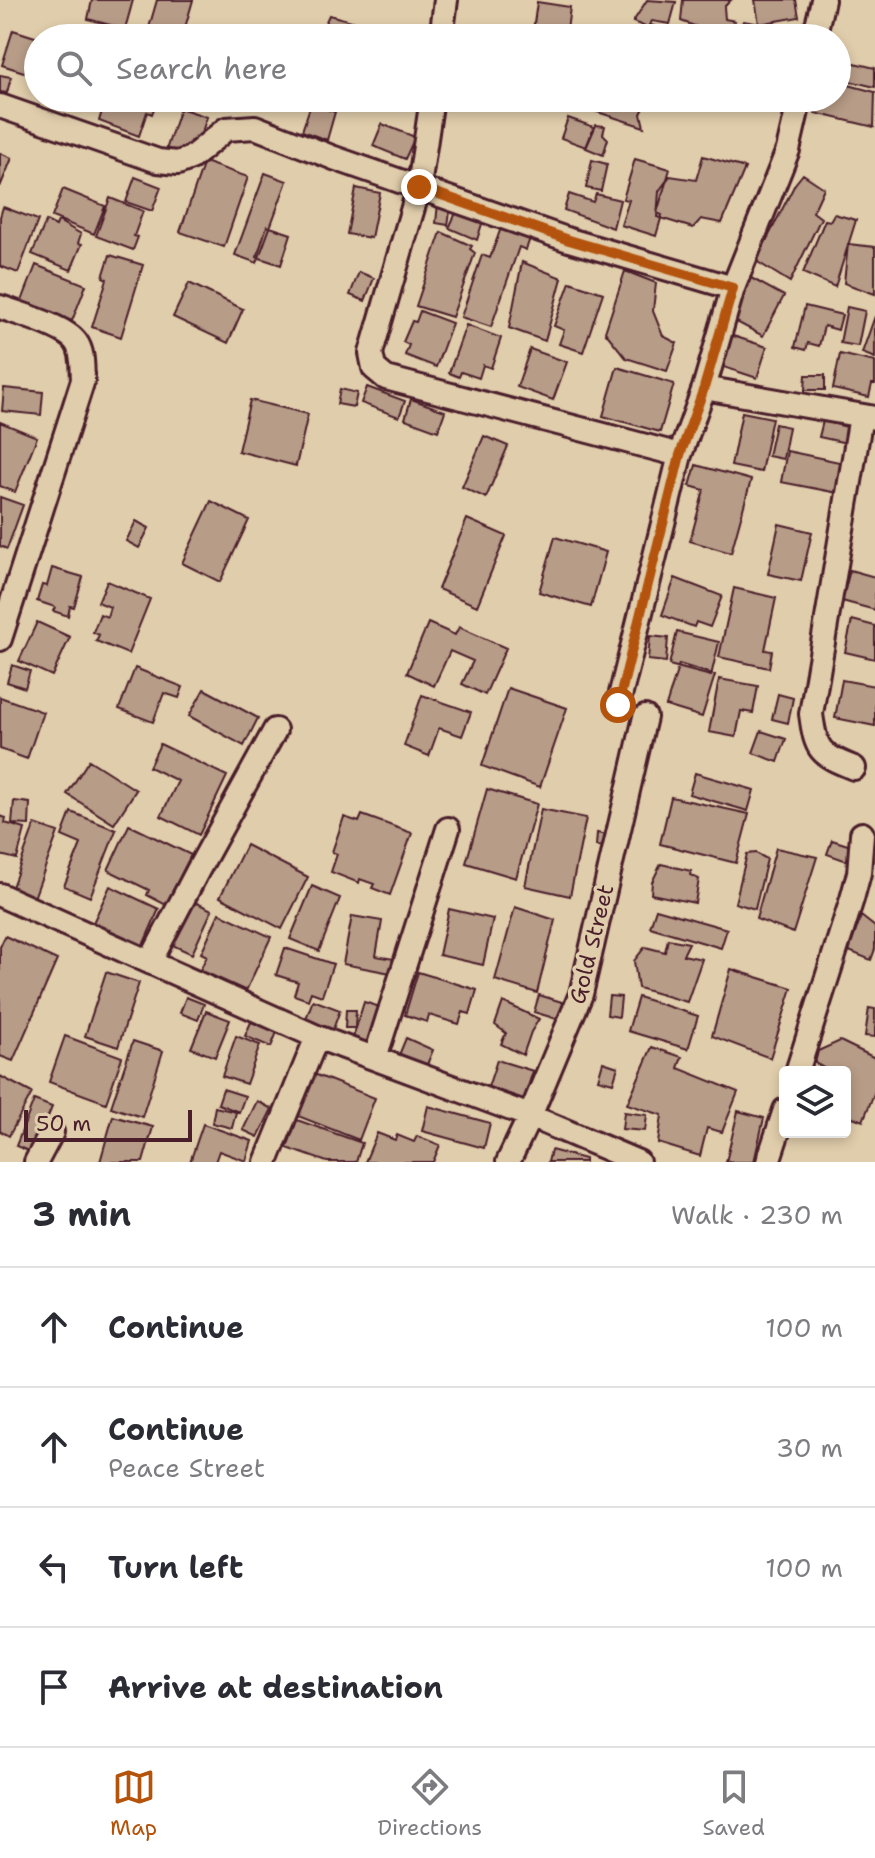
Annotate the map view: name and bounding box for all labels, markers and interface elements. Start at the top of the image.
search box [24,24,851,112]
icon: search [52,46,96,90]
text: Search here [116,48,287,89]
route end [401,169,437,205]
route start [600,687,636,723]
street label: Gold Street [563,881,620,1007]
map controls [779,1066,851,1138]
button: layers [779,1066,851,1138]
scale bar [24,1106,192,1142]
text: 50 m [36,1109,91,1138]
text: 3 min [32,1191,131,1237]
text: Walk · 230 m [671,1197,843,1232]
icon: ahead [32,1305,76,1349]
text: Continue [108,1307,244,1348]
text: 100 m [765,1310,843,1345]
text: Continue [108,1409,244,1450]
icon: ahead [32,1425,76,1469]
text: 30 m [776,1430,843,1465]
text: Peace Street [108,1450,265,1485]
icon: left [32,1545,76,1589]
text: Turn left [108,1547,243,1588]
text: 100 m [765,1550,843,1585]
icon: arrive [32,1665,76,1709]
text: Arrive at destination [108,1667,443,1708]
tab: Map [110,1765,157,1842]
tab: Directions [377,1765,482,1842]
tab: Saved [702,1765,765,1842]

